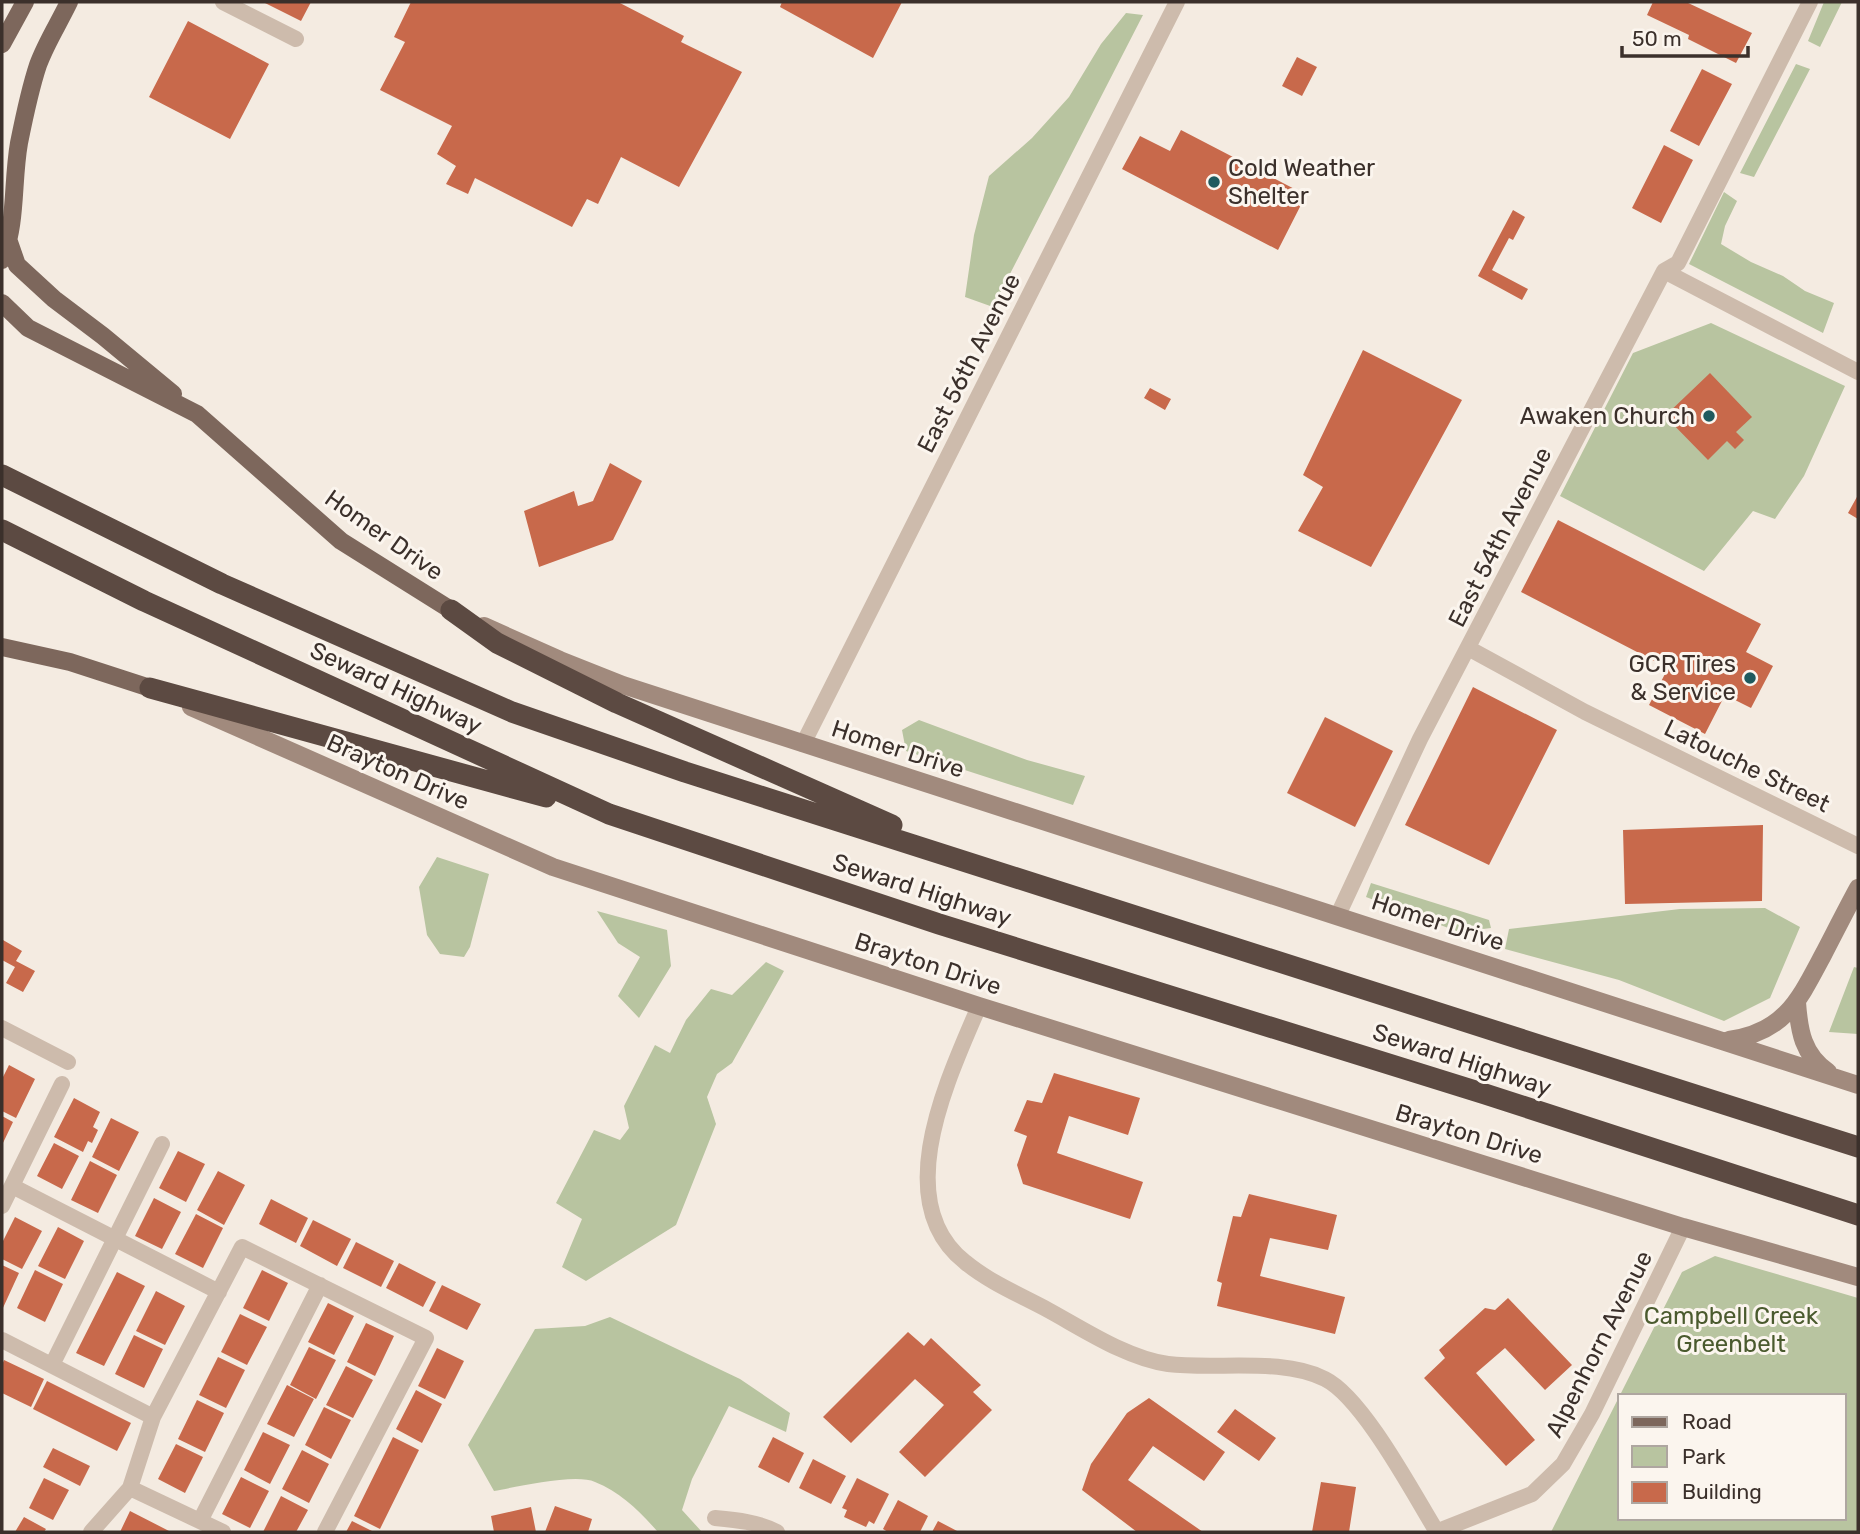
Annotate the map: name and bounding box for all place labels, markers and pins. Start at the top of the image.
place label: Cold Weather Shelter [1228,154,1375,210]
marker: Cold Weather Shelter [1206,174,1222,190]
place label: Awaken Church [1520,402,1695,430]
marker: Awaken Church [1701,408,1717,424]
place label: GCR Tires & Service [1628,650,1736,706]
marker: GCR Tires & Service [1742,670,1758,686]

